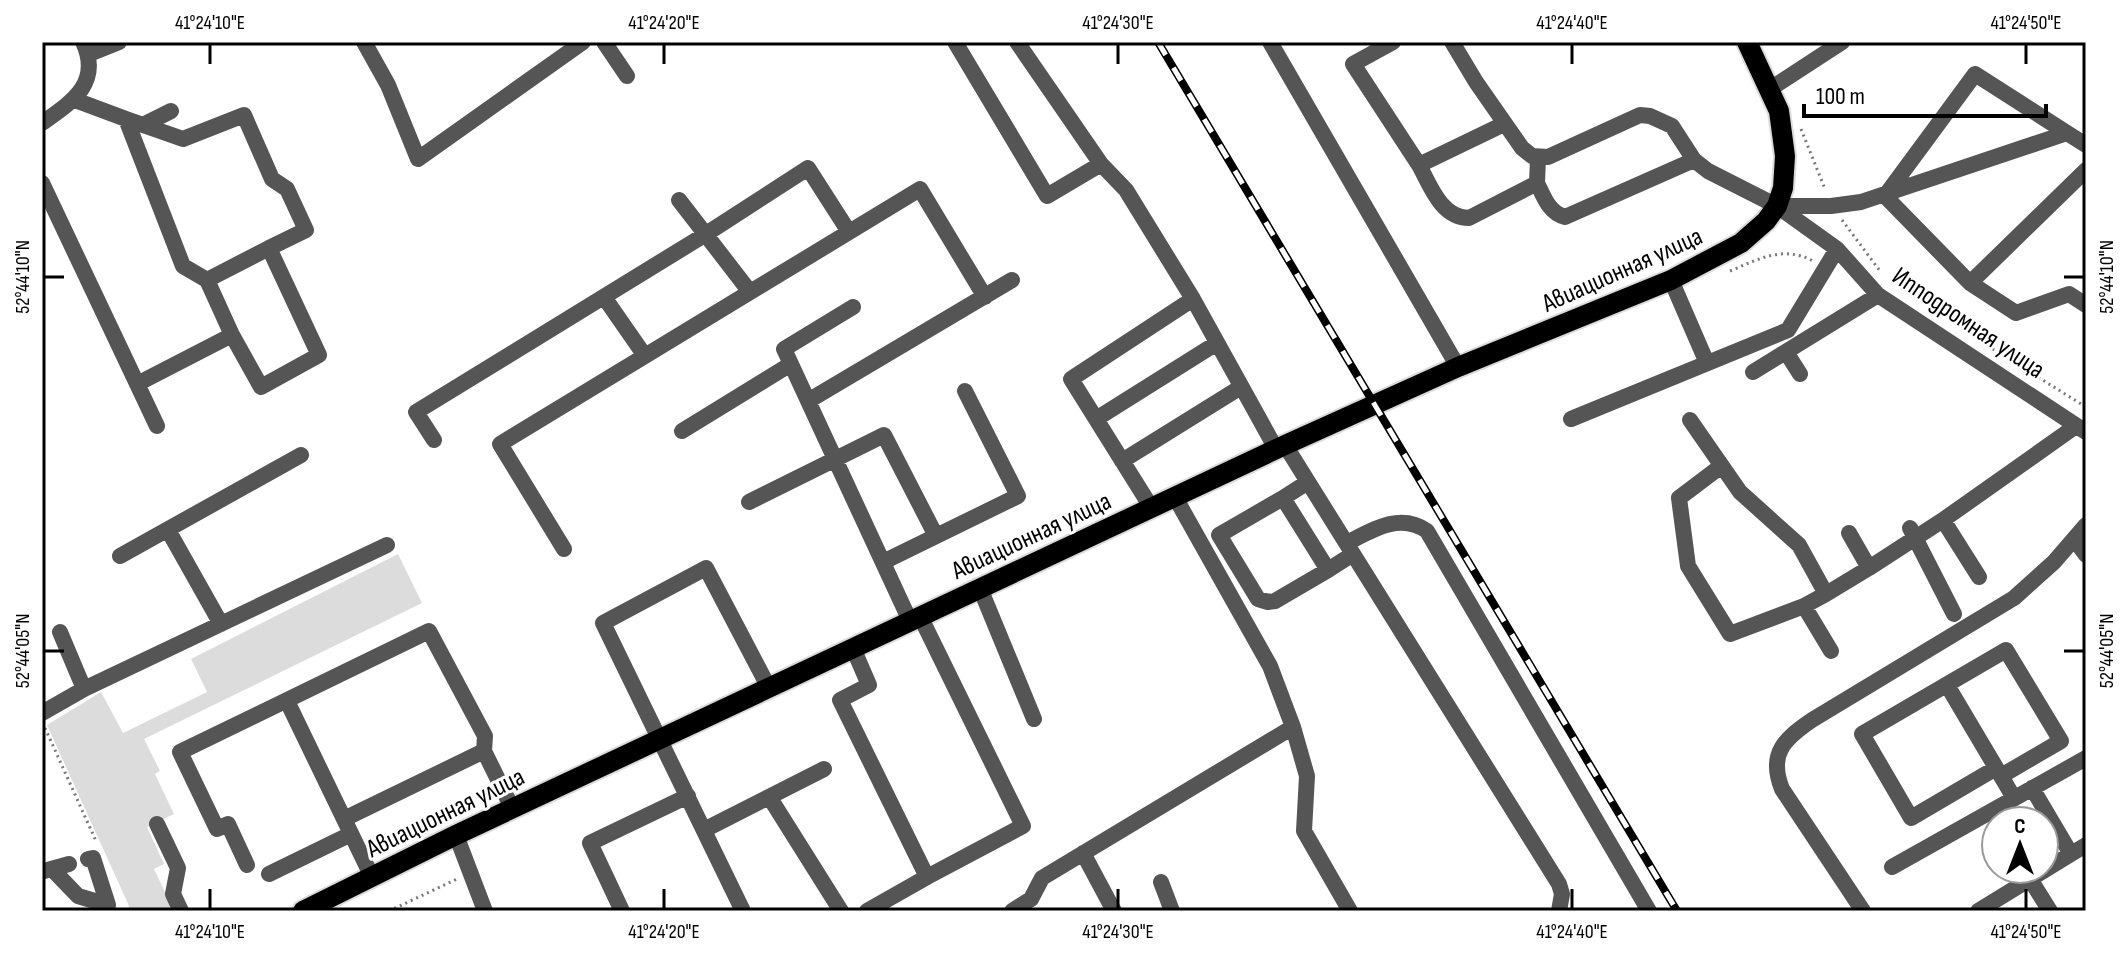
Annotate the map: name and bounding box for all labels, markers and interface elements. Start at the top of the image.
text: 41°24'10"E [175,11,245,35]
text: 41°24'20"E [628,11,700,35]
text: 41°24'30"E [1082,11,1154,35]
text: 41°24'40"E [1536,11,1608,35]
text: 41°24'50"E [1990,11,2062,35]
scale bar [1804,68,2046,118]
text: 100 m [1816,82,1865,111]
street label: Авиационная улица [1537,221,1707,320]
text: 52°44'10"N [11,240,35,314]
text: 52°44'10"N [2095,240,2119,314]
street label: Ипподромная улица [1886,261,2050,386]
street label: Авиационная улица [946,486,1116,587]
text: 52°44'05"N [11,614,35,688]
text: 52°44'05"N [2095,614,2119,688]
street label: Авиационная улица [361,762,530,865]
north arrow [1980,805,2060,885]
text: С [2014,813,2026,840]
text: 41°24'10"E [175,920,245,944]
text: 41°24'20"E [628,920,700,944]
text: 41°24'30"E [1082,920,1154,944]
text: 41°24'40"E [1536,920,1608,944]
text: 41°24'50"E [1990,920,2062,944]

